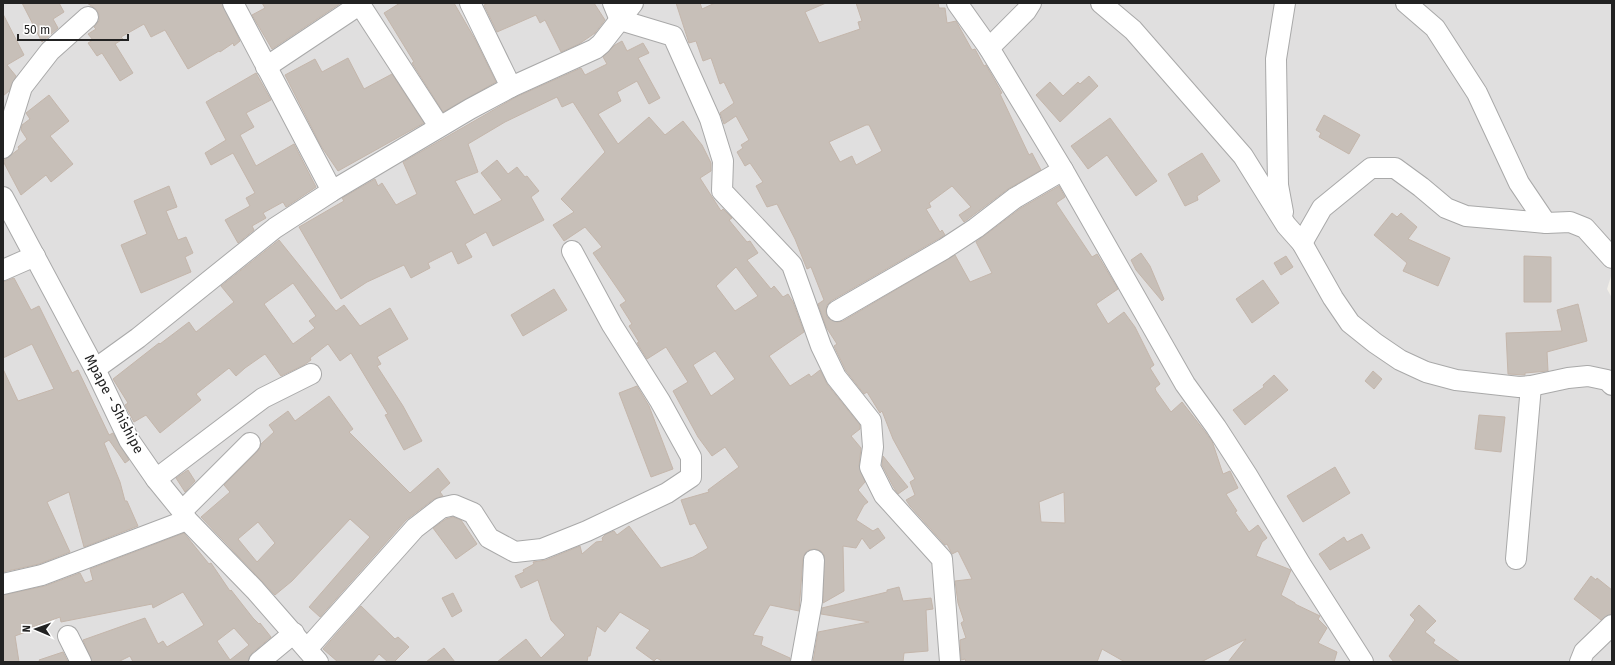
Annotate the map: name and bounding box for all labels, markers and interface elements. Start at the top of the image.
scale bar [18,16,128,42]
text: 50 m [24,23,50,37]
street label: Mpape - Shishipe [81,351,147,457]
north arrow [16,609,56,649]
text: N [20,625,33,633]

